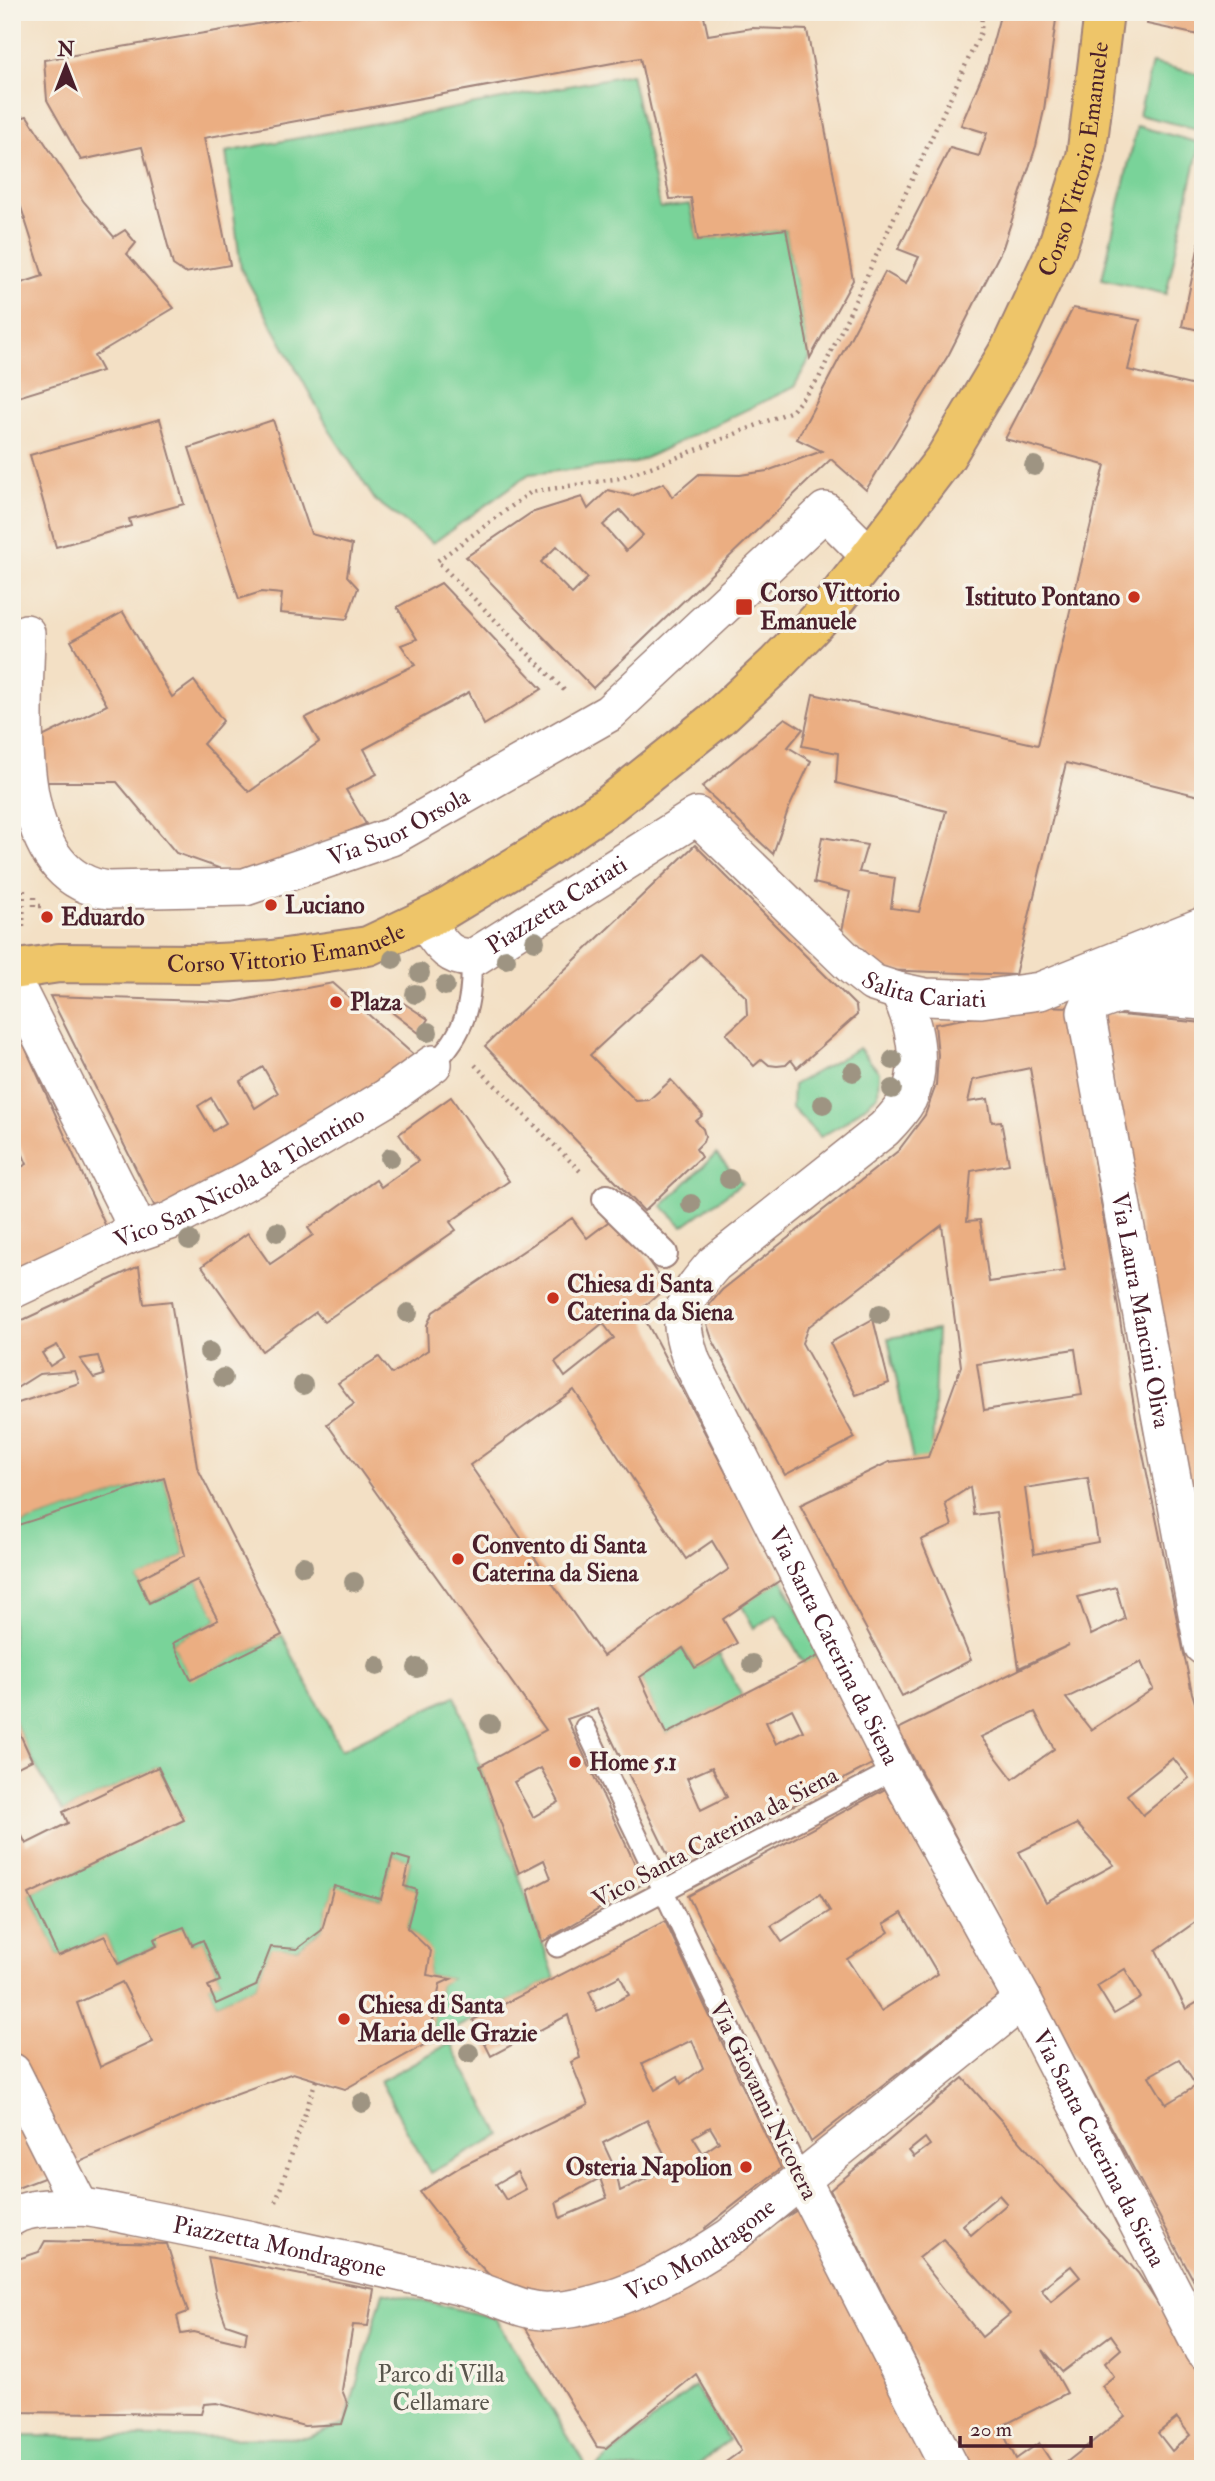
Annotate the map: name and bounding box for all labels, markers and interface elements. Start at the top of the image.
north arrow [32,32,102,102]
text: N [56,38,75,62]
street label: Corso Vittorio Emanuele [1031,40,1116,282]
place label: Corso Vittorio Emanuele [760,578,900,637]
place label: Istituto Pontano [965,582,1120,613]
marker: Istituto Pontano [1126,589,1142,605]
marker: Corso Vittorio Emanuele [734,597,754,617]
street label: Via Suor Orsola [324,780,476,873]
street label: Piazzetta Cariati [481,849,633,961]
place label: Luciano [285,890,365,921]
marker: Luciano [263,897,279,913]
place label: Eduardo [61,902,145,933]
marker: Eduardo [39,909,55,925]
street label: Corso Vittorio Emanuele [167,916,410,980]
street label: Salita Cariati [855,965,988,1015]
place label: Plaza [350,987,403,1018]
marker: Plaza [328,994,344,1010]
street label: Vico San Nicola da Tolentino [109,1099,370,1256]
street label: Via Laura Mancini Oliva [1104,1190,1178,1432]
place label: Chiesa di Santa Caterina da Siena [567,1269,734,1328]
marker: Chiesa di Santa Caterina da Siena [545,1290,561,1306]
street label: Via Santa Caterina da Siena [761,1522,907,1771]
place label: Convento di Santa Caterina da Siena [472,1530,647,1589]
marker: Convento di Santa Caterina da Siena [450,1551,466,1567]
place label: Home 5.1 [589,1747,677,1778]
marker: Home 5.1 [567,1754,583,1770]
street label: Vico Santa Caterina da Siena [587,1759,844,1915]
place label: Chiesa di Santa Maria delle Grazie [357,1990,537,2049]
street label: Via Giovanni Nicotera [702,1996,826,2206]
marker: Chiesa di Santa Maria delle Grazie [336,2011,352,2027]
street label: Via Santa Caterina da Siena [1025,2024,1173,2273]
place label: Osteria Napolion [566,2152,733,2183]
marker: Osteria Napolion [738,2159,754,2175]
street label: Vico Mondragone [620,2192,782,2309]
street label: Piazzetta Mondragone [170,2210,389,2285]
park label: Parco di Villa Cellamare [377,2359,506,2418]
scale bar [960,2404,1091,2448]
text: 20 m [970,2416,1012,2443]

